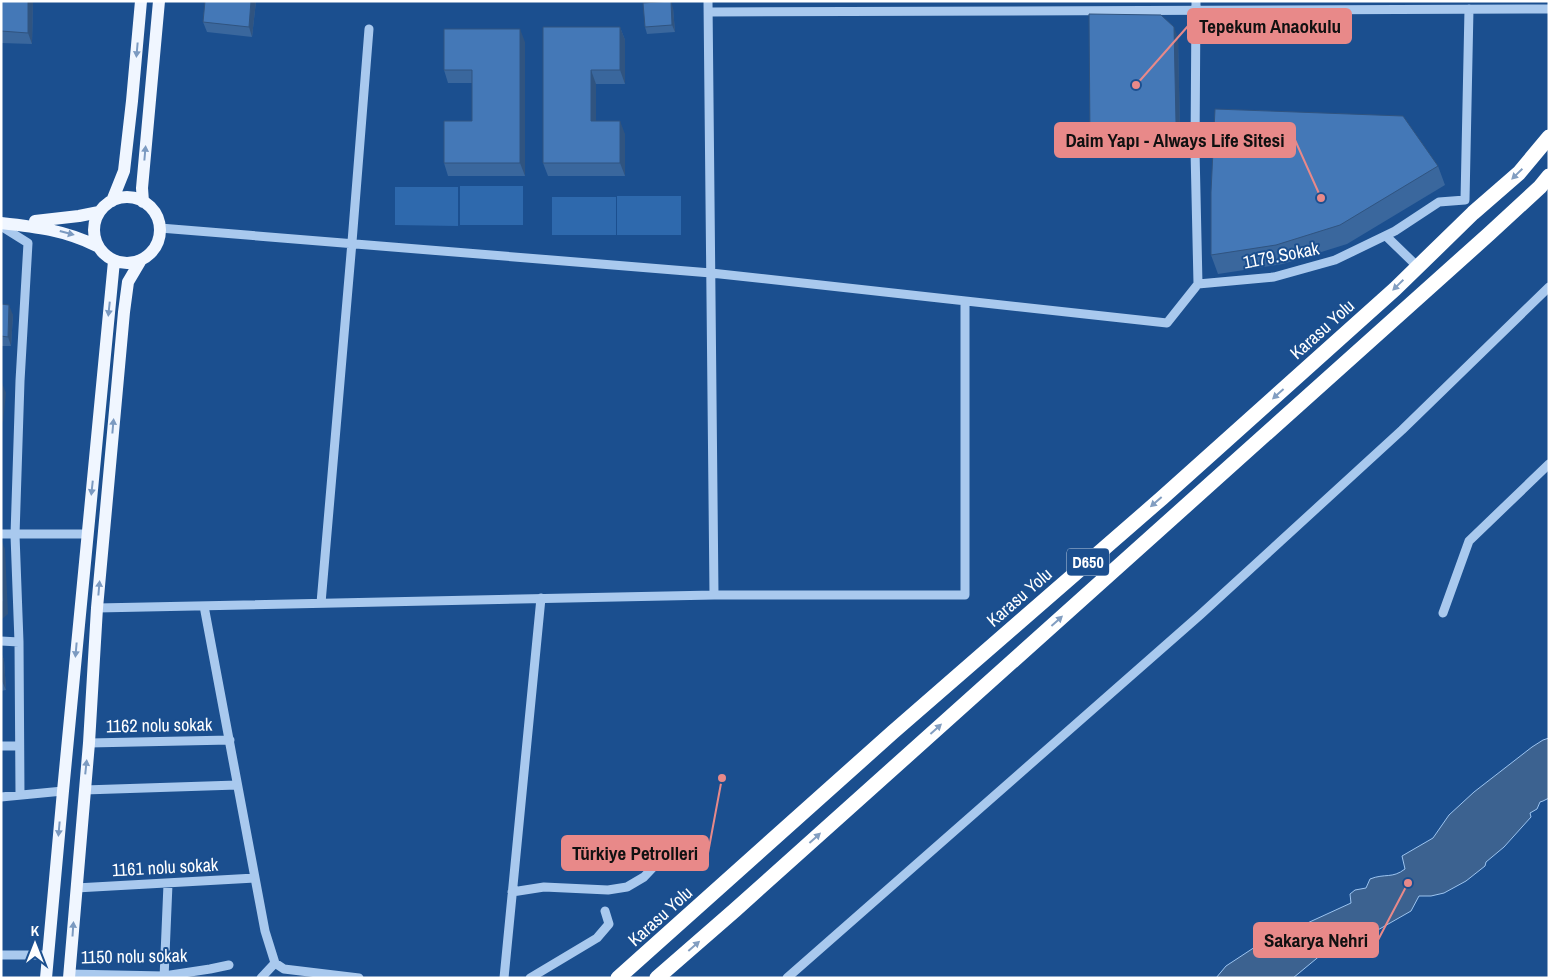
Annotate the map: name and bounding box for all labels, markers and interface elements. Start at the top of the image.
callout: Tepekum Anaokulu [1188,9,1351,43]
text: Tepekum Anaokulu [1199,13,1341,39]
one-way arrow [133,42,141,58]
callout: Daim Yapı - Always Life Sitesi [1055,123,1295,157]
text: Daim Yapı - Always Life Sitesi [1065,127,1285,153]
one-way arrow [142,145,150,161]
one-way arrow [1511,168,1523,180]
one-way arrow [59,230,74,238]
street label: 1179.Sokak [1241,235,1322,275]
one-way arrow [1393,279,1405,291]
street label: Karasu Yolu [1284,293,1360,365]
one-way arrow [105,301,113,317]
one-way arrow [1272,388,1284,400]
one-way arrow [110,418,118,434]
one-way arrow [87,481,95,497]
one-way arrow [1151,496,1163,508]
road number: D650 [1067,548,1109,576]
street label: Karasu Yolu [981,562,1057,632]
one-way arrow [95,579,103,595]
one-way arrow [1051,615,1064,626]
one-way arrow [72,642,80,658]
street label: 1162 nolu sokak [106,712,213,738]
one-way arrow [930,723,942,735]
one-way arrow [83,759,91,775]
one-way arrow [55,821,63,837]
one-way arrow [809,832,822,843]
callout: Türkiye Petrolleri [562,836,708,870]
text: Türkiye Petrolleri [572,840,698,866]
street label: 1161 nolu sokak [111,852,219,882]
street label: Karasu Yolu [622,880,698,952]
north arrow [10,919,60,969]
one-way arrow [69,921,77,937]
text: K [31,922,40,940]
callout: Sakarya Nehri [1254,923,1378,957]
text: Sakarya Nehri [1264,927,1368,953]
one-way arrow [687,940,700,951]
street label: 1150 nolu sokak [81,943,188,969]

